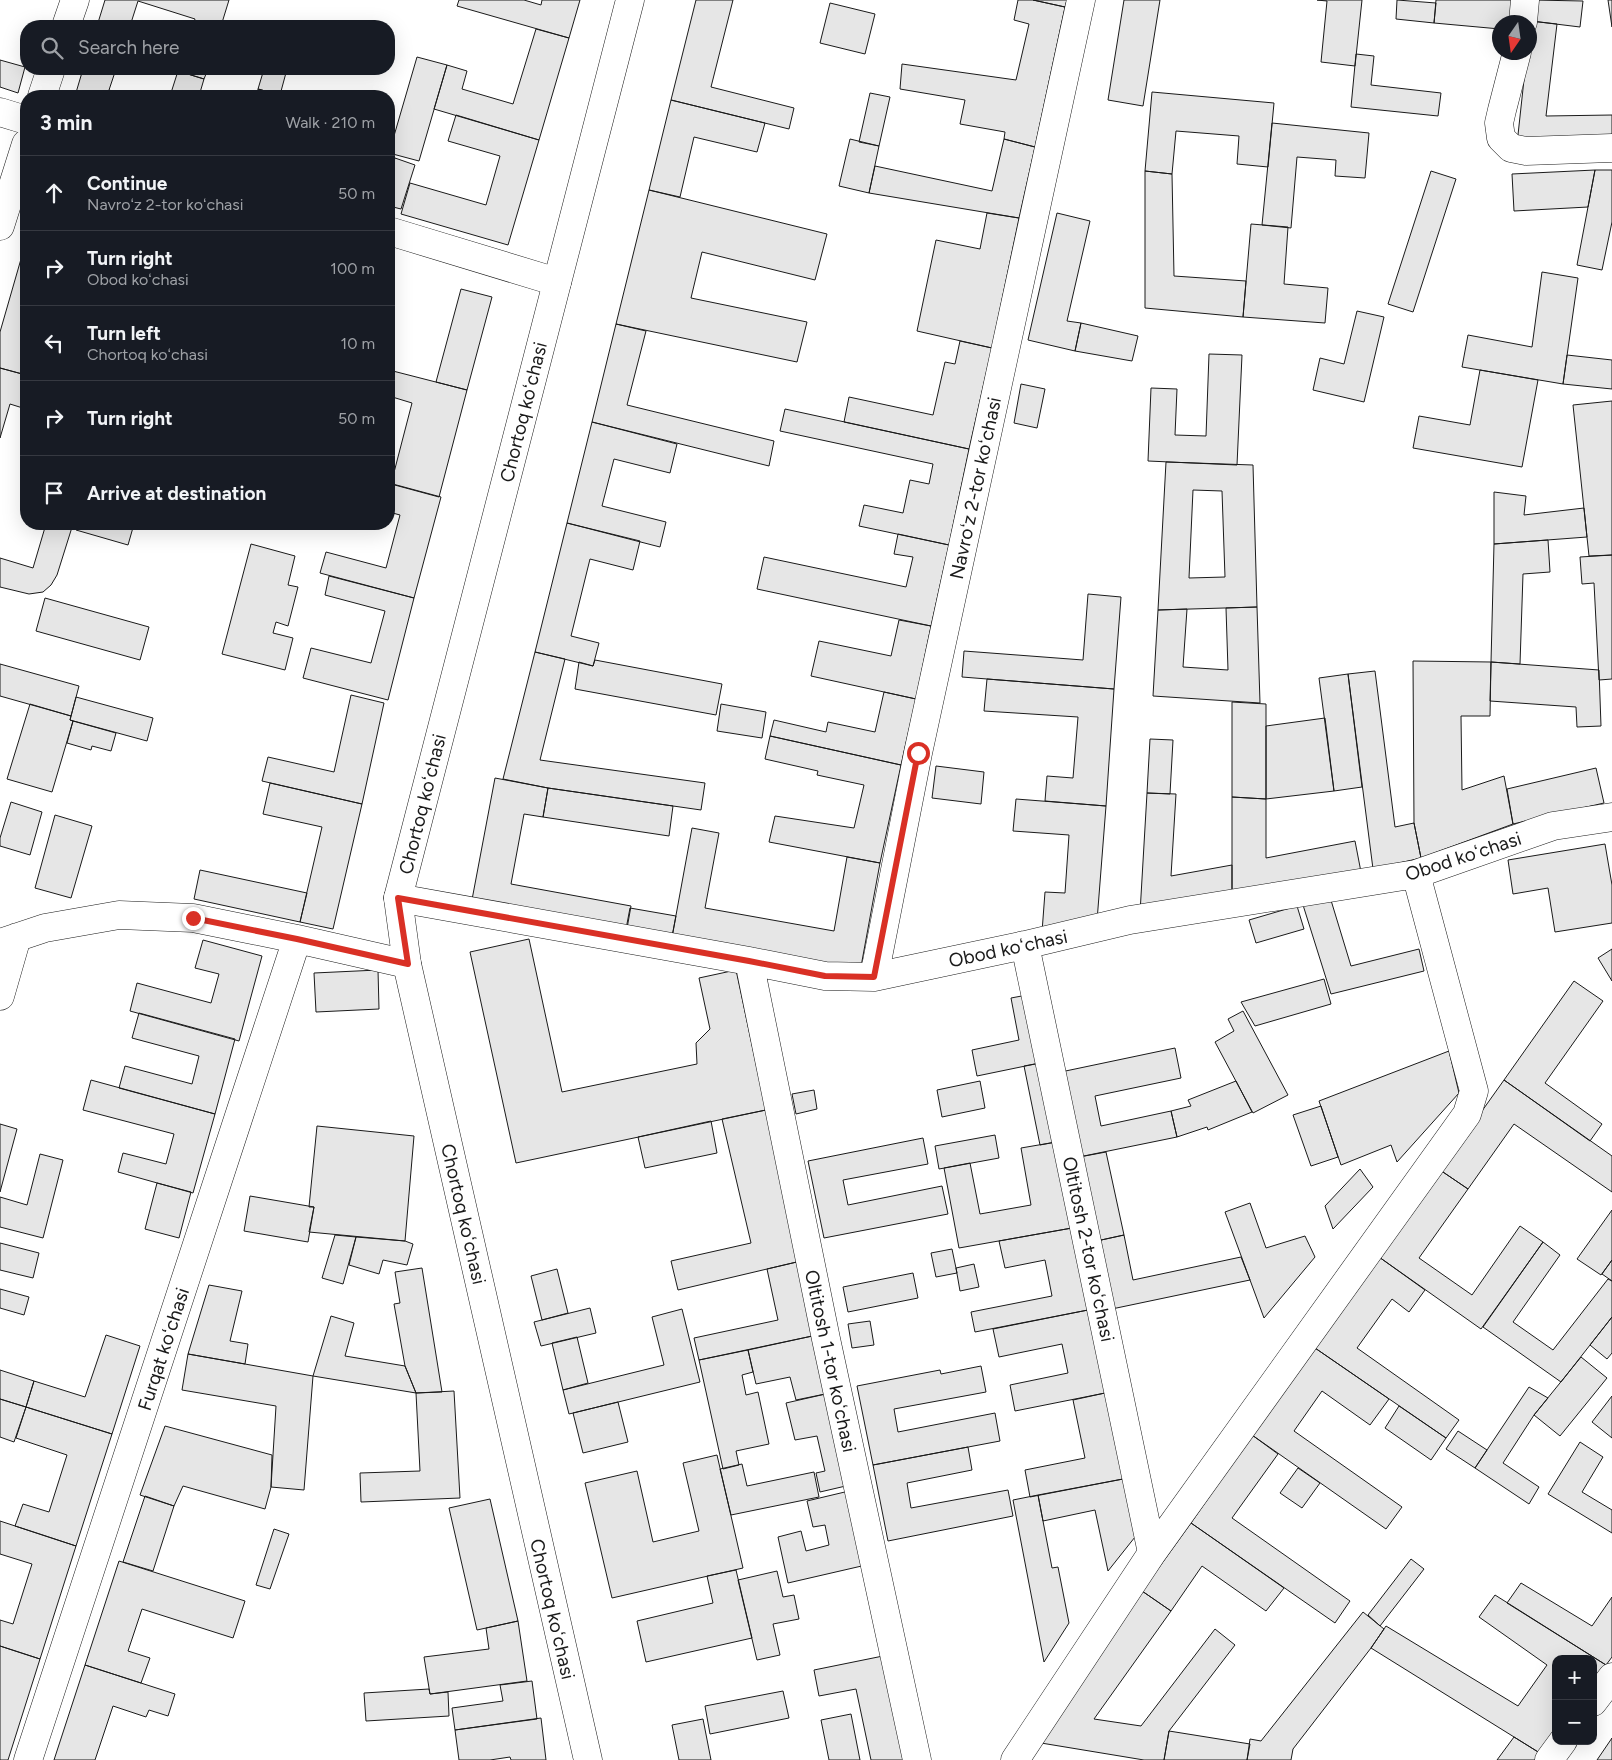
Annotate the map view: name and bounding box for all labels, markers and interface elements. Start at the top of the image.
north arrow [1492,15,1537,60]
search box [20,20,395,75]
icon: search [38,34,66,62]
text: Search here [78,36,180,59]
text: 3 min [40,110,92,135]
text: Walk · 210 m [286,113,375,132]
text: Continue [87,172,167,195]
icon: ahead [40,179,68,207]
text: 50 m [338,184,375,203]
text: Navroʻz 2-tor koʻchasi [87,195,243,214]
text: Turn right [87,247,173,270]
icon: right [40,254,68,282]
text: 100 m [330,259,375,278]
text: Obod koʻchasi [87,270,189,289]
text: Turn left [87,322,161,345]
icon: left [40,329,68,357]
text: 10 m [341,334,375,353]
street label: Chortoq koʻchasi [495,340,552,485]
text: Chortoq koʻchasi [87,345,208,364]
street label: Navroʻz 2-tor koʻchasi [945,395,1006,581]
icon: right [40,404,68,432]
text: Turn right [87,407,173,430]
text: 50 m [338,409,375,428]
icon: arrive [40,479,68,507]
text: Arrive at destination [87,482,266,505]
street label: Chortoq koʻchasi [394,732,451,877]
route start [907,742,930,765]
street label: Obod koʻchasi [1402,827,1524,886]
route end [182,907,205,930]
street label: Obod koʻchasi [947,925,1070,972]
street label: Chortoq koʻchasi [436,1142,491,1287]
street label: Oltitosh 2-tor koʻchasi [1058,1154,1119,1344]
street label: Oltitosh 1-tor koʻchasi [800,1268,861,1454]
street label: Furqat koʻchasi [133,1285,194,1413]
street label: Chortoq koʻchasi [525,1537,580,1682]
map controls [1552,1655,1597,1745]
button: + [1552,1655,1597,1700]
button: − [1552,1700,1597,1745]

